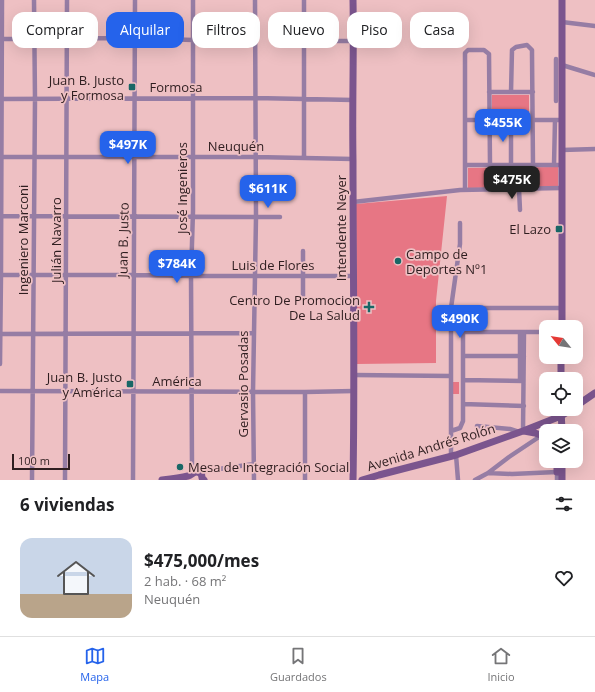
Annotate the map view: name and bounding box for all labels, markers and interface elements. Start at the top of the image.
chip: Comprar [12,12,98,48]
chip: Alquilar [106,12,184,48]
chip: Filtros [192,12,260,48]
chip: Nuevo [268,12,339,48]
chip: Piso [347,12,402,48]
chip: Casa [410,12,469,48]
place label: Juan B. Justo y Formosa [47,71,124,104]
street label: Formosa [149,78,203,96]
marker: Juan B. Justo y Formosa [127,82,137,92]
pin: $455K [475,109,531,143]
text: $455K [484,113,522,131]
pin: $497K [100,131,156,165]
text: $497K [109,135,147,153]
street label: Neuquén [208,137,264,155]
street label: José Ingenieros [173,142,191,236]
pin: $475K [484,166,540,200]
text: $475K [493,170,531,188]
street label: Intendente Neyer [332,174,350,281]
pin: $611K [240,175,296,209]
text: $611K [249,179,287,197]
street label: Ingeniero Marconi [14,185,32,295]
street label: Julián Navarro [47,197,65,285]
street label: Juan B. Justo [113,202,133,280]
place label: El Lazo [509,220,551,238]
marker: El Lazo [554,224,564,234]
place label: Campo de Deportes Nº1 [406,245,487,278]
pin: $784K [149,250,205,284]
text: $784K [158,254,196,272]
street label: Luis de Flores [232,256,314,274]
marker: Campo de Deportes Nº1 [393,256,403,266]
place label: Centro De Promocion De La Salud [229,291,360,324]
marker: Centro De Promocion De La Salud [363,301,375,313]
pin: $490K [432,305,488,339]
text: $490K [441,309,479,327]
north arrow [539,320,583,364]
map controls [539,320,583,468]
street label: Gervasio Posadas [234,331,252,437]
place label: Juan B. Justo y América [45,368,122,401]
street label: América [152,372,202,390]
button: locate [539,372,583,416]
marker: Juan B. Justo y América [125,379,135,389]
street label: Avenida Andrés Rolón [365,419,497,475]
button: layers [539,424,583,468]
scale bar [12,452,70,471]
text: 100 m [18,453,50,468]
place label: Mesa de Integración Social [188,458,349,476]
marker: Mesa de Integración Social [175,462,185,472]
text: 6 viviendas [20,493,115,516]
icon: filters [553,493,575,515]
text: $475,000/mes [144,549,259,572]
icon: home [52,554,100,602]
icon: heart [553,567,575,589]
text: 2 hab. · 68 m² [144,572,226,590]
text: Neuquén [144,590,200,608]
tab: Mapa [80,645,109,684]
tab: Guardados [270,645,327,684]
tab: Inicio [487,645,515,684]

